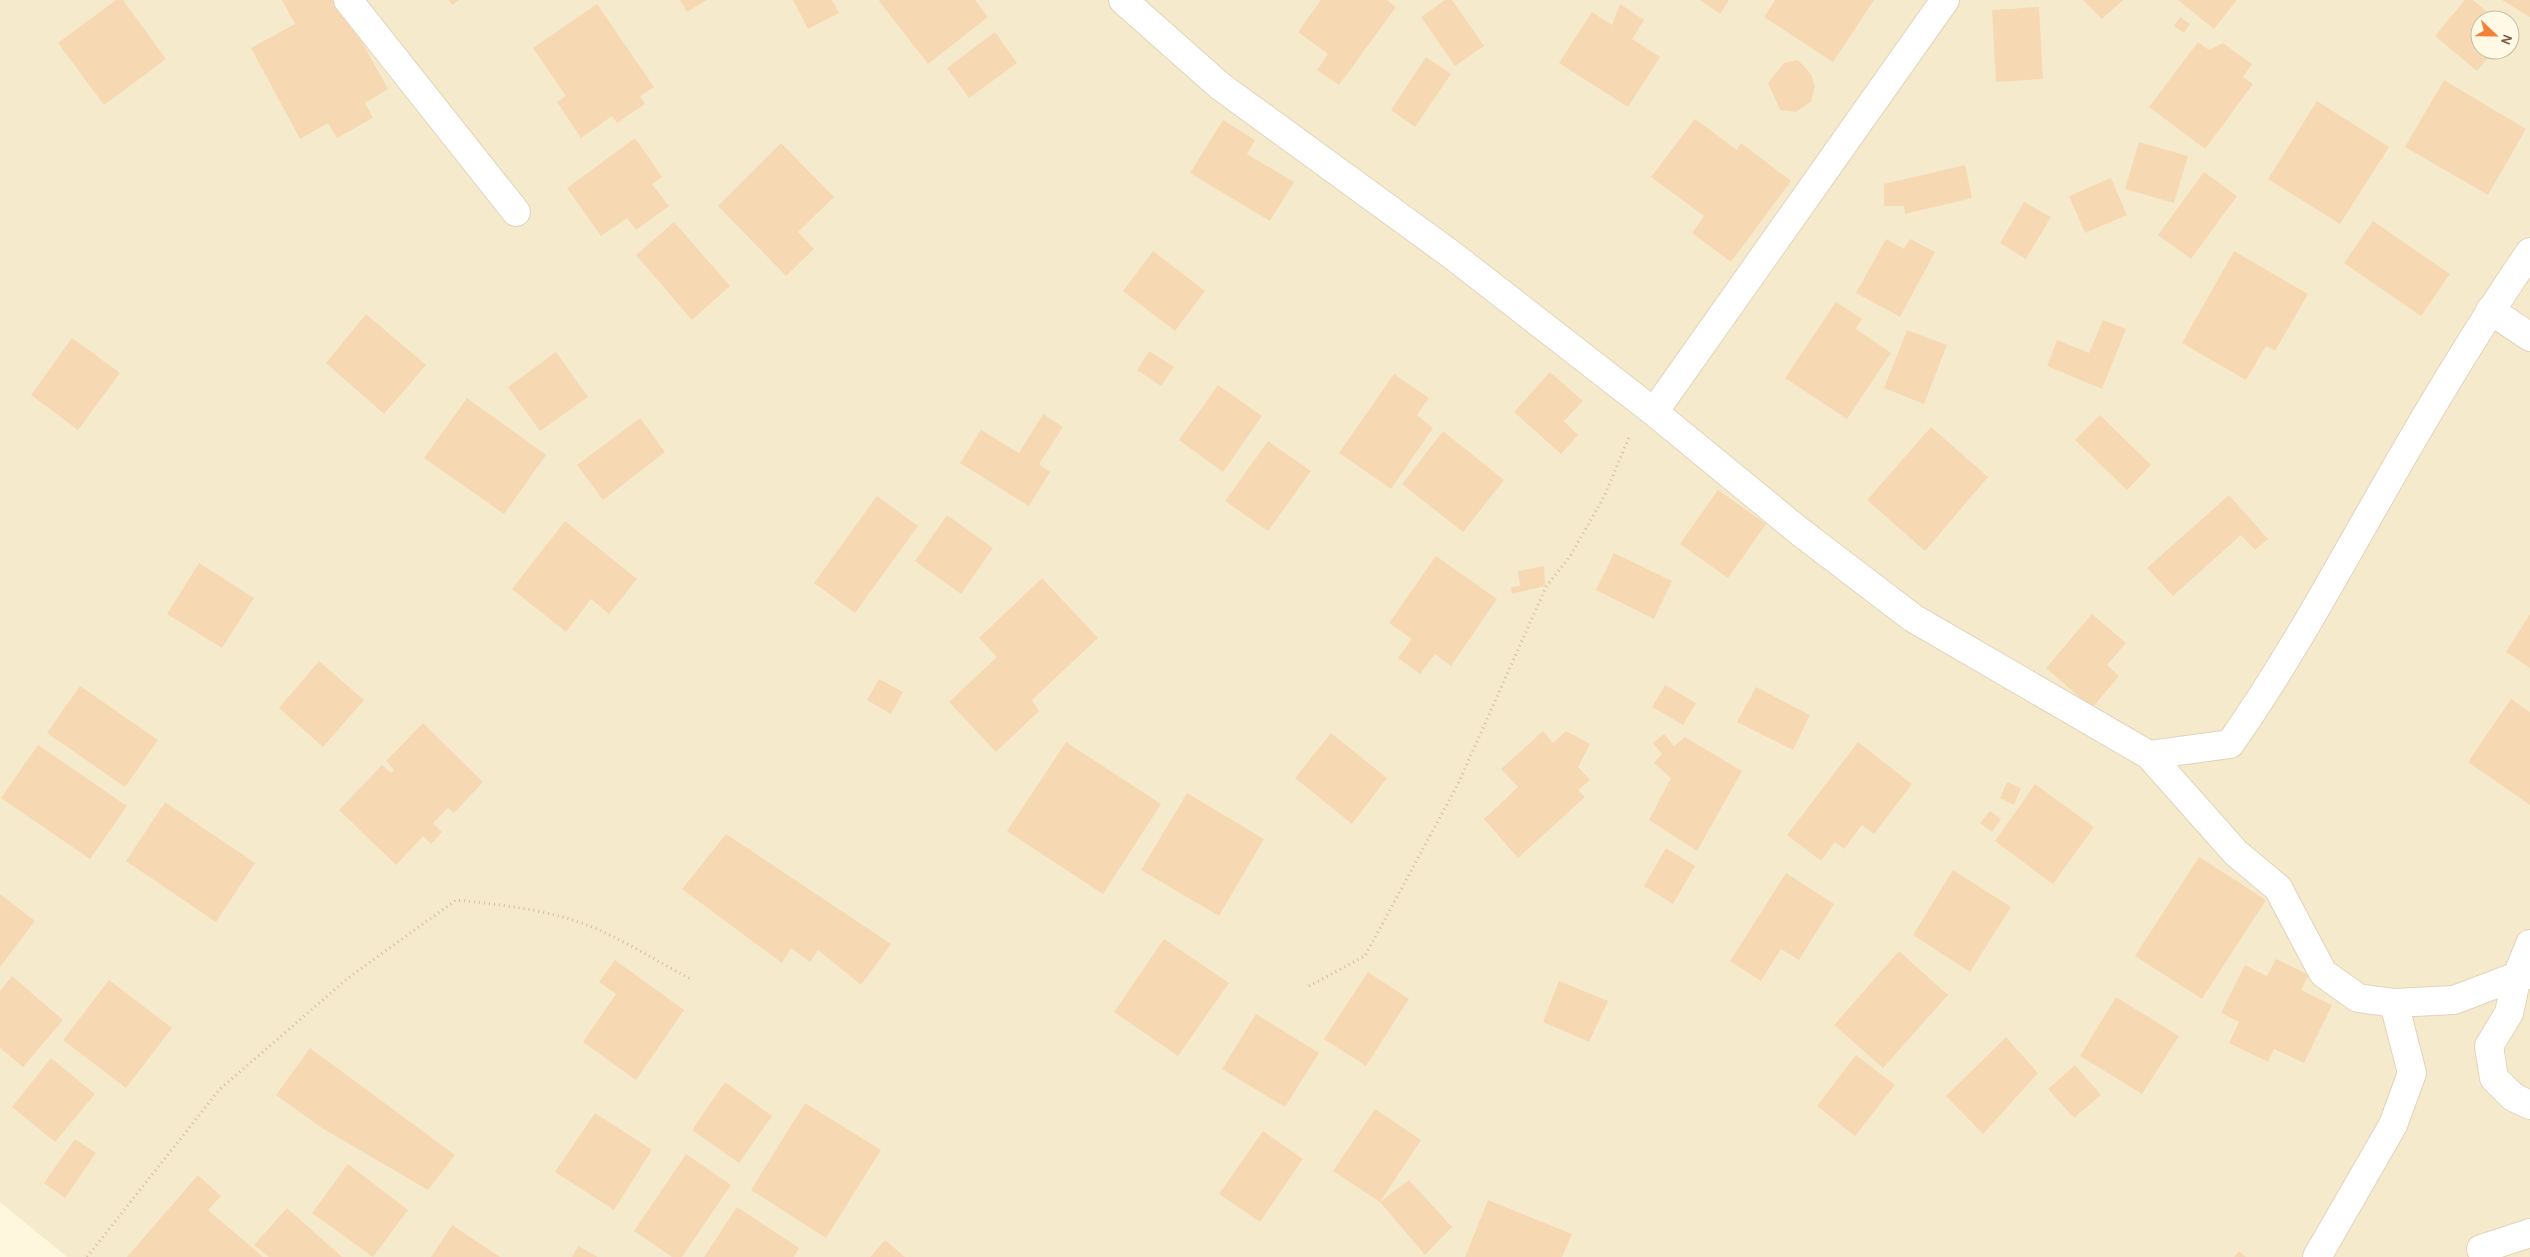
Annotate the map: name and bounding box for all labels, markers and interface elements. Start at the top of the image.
north arrow [2470,10,2520,60]
text: N [2497,32,2516,48]

